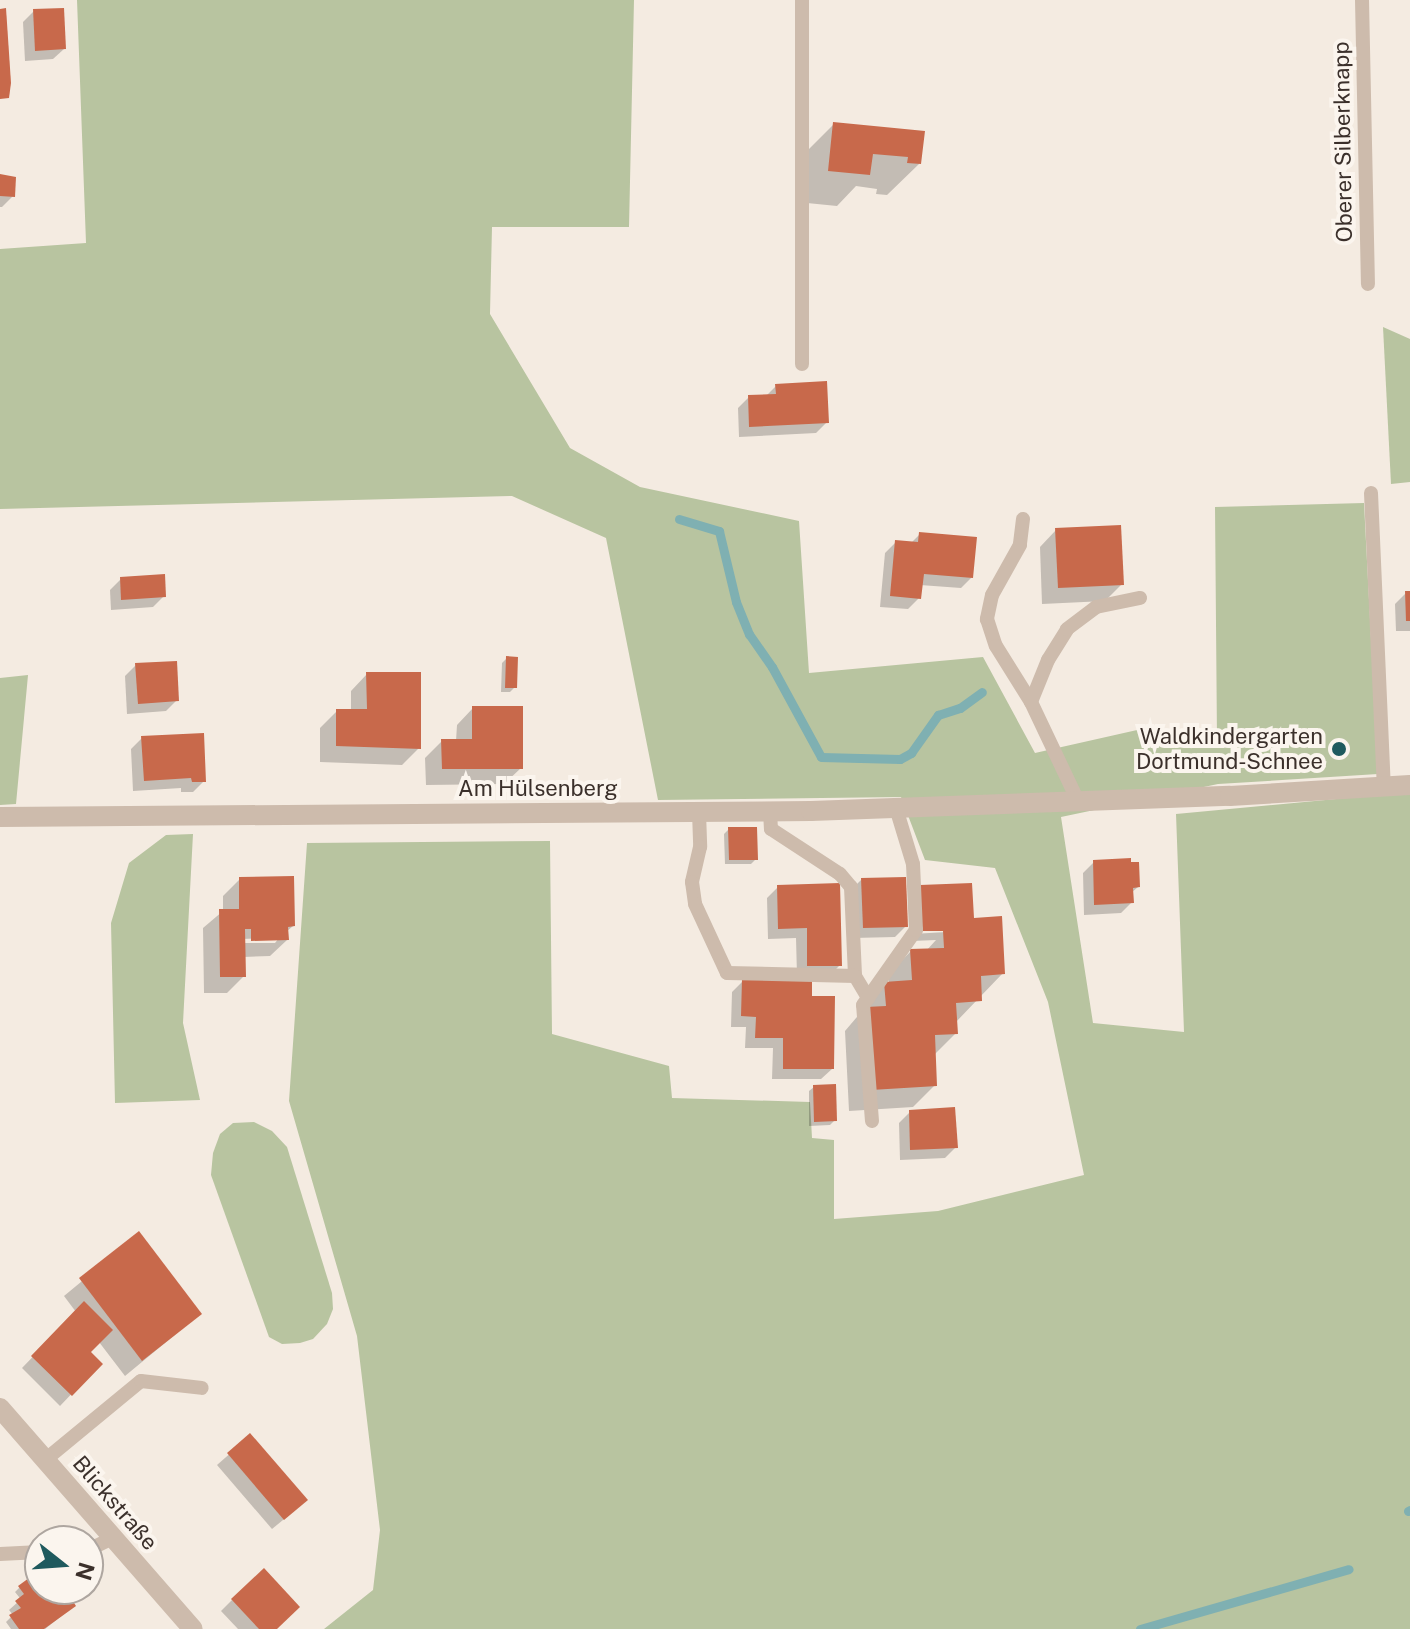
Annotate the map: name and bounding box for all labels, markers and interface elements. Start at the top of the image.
street label: Oberer Silberknapp [1328,41,1358,243]
place label: Waldkindergarten Dortmund-Schnee [1136,723,1323,774]
marker: Waldkindergarten Dortmund-Schnee [1330,740,1348,758]
street label: Am Hülsenberg [458,776,618,802]
street label: Blickstraße [67,1451,163,1555]
north arrow [24,1525,104,1605]
text: N [70,1559,100,1583]

